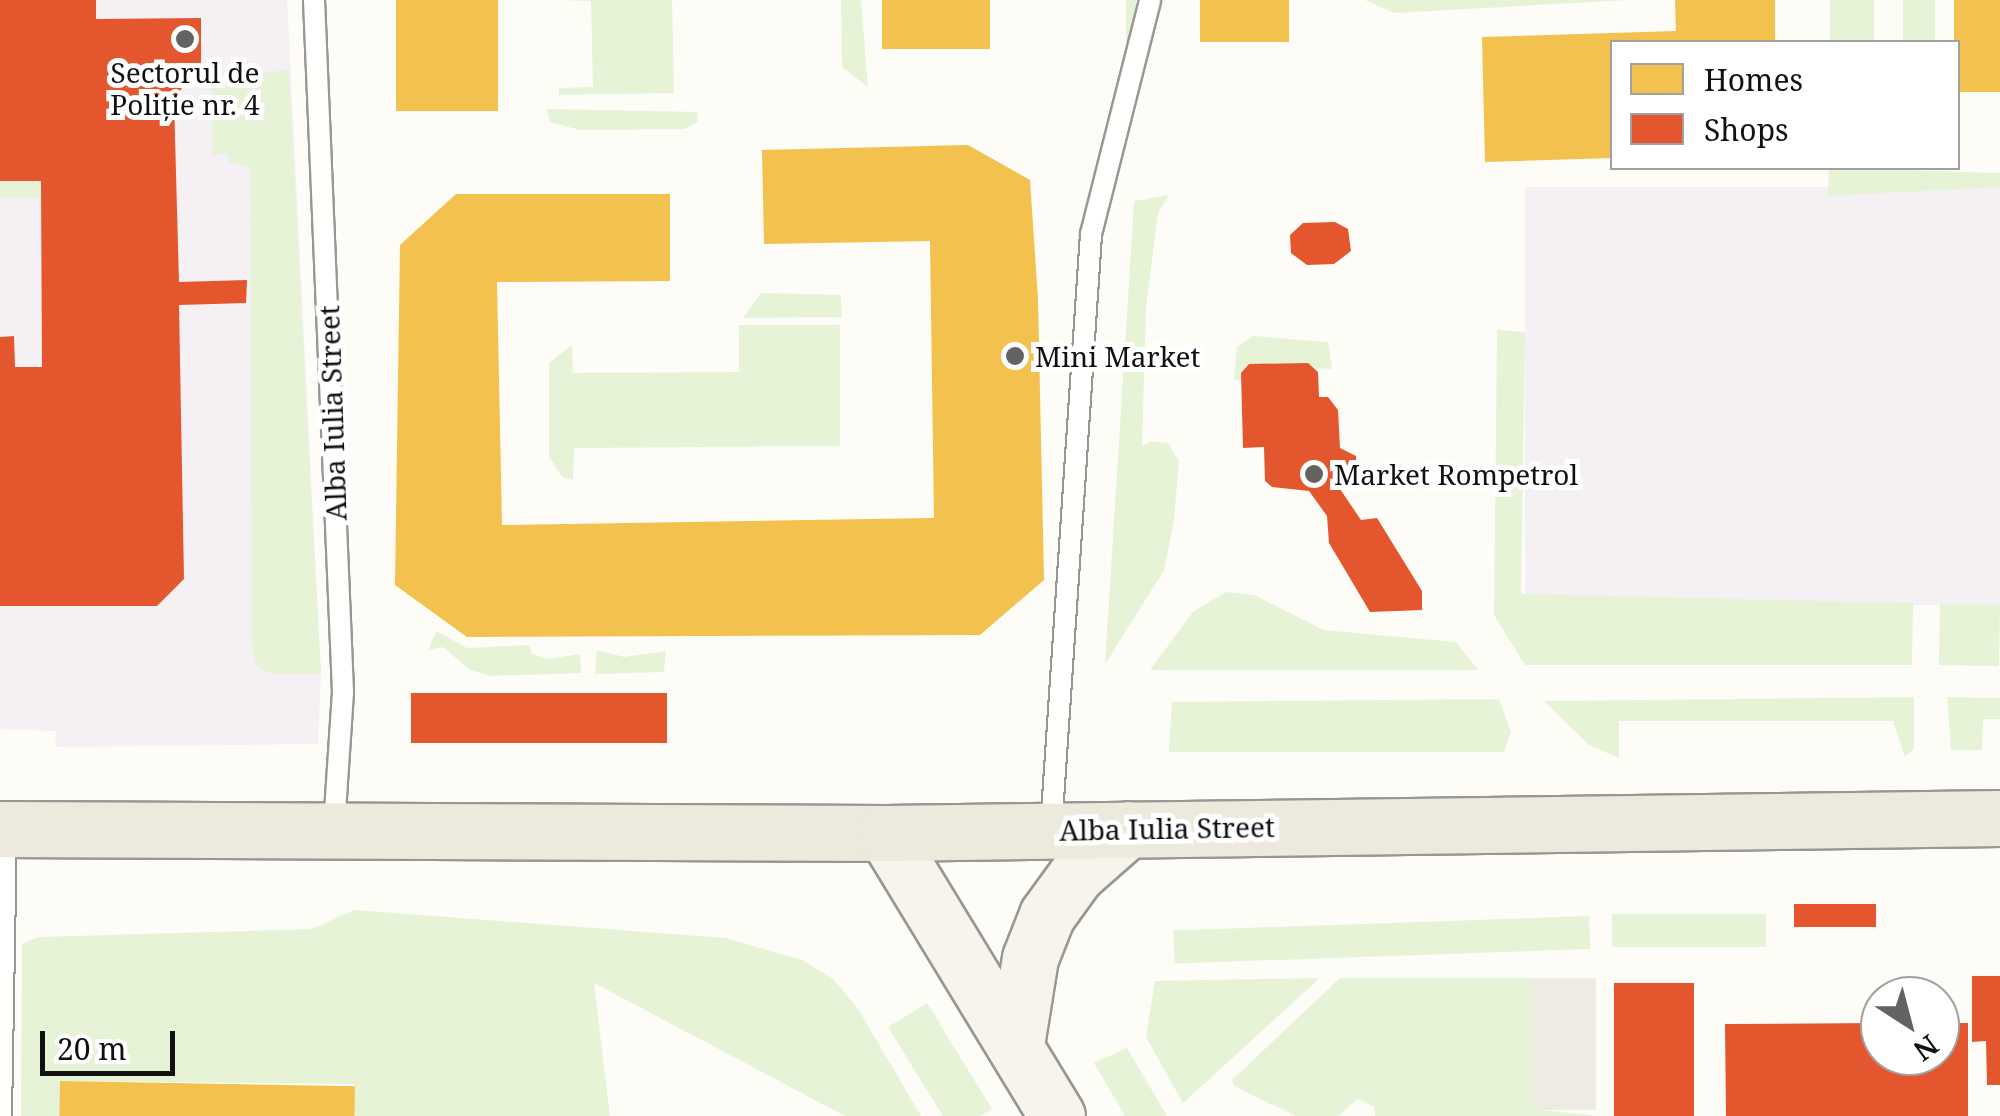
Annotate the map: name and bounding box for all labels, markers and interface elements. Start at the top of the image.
marker: Sectorul de Poliție nr. 4 [174,28,196,50]
legend [1610,40,1960,170]
place label: Sectorul de Poliție nr. 4 [110,55,260,121]
text: Homes [1704,59,1803,100]
text: Shops [1704,109,1789,150]
street label: Alba Iulia Street [311,305,353,521]
place label: Mini Market [1035,339,1200,373]
marker: Mini Market [1004,345,1026,367]
place label: Market Rompetrol [1334,457,1578,491]
marker: Market Rompetrol [1303,463,1325,485]
street label: Alba Iulia Street [1059,809,1275,847]
north arrow [1860,976,1960,1076]
scale bar [45,1011,180,1073]
text: N [1906,1027,1947,1071]
text: 20 m [57,1028,127,1069]

